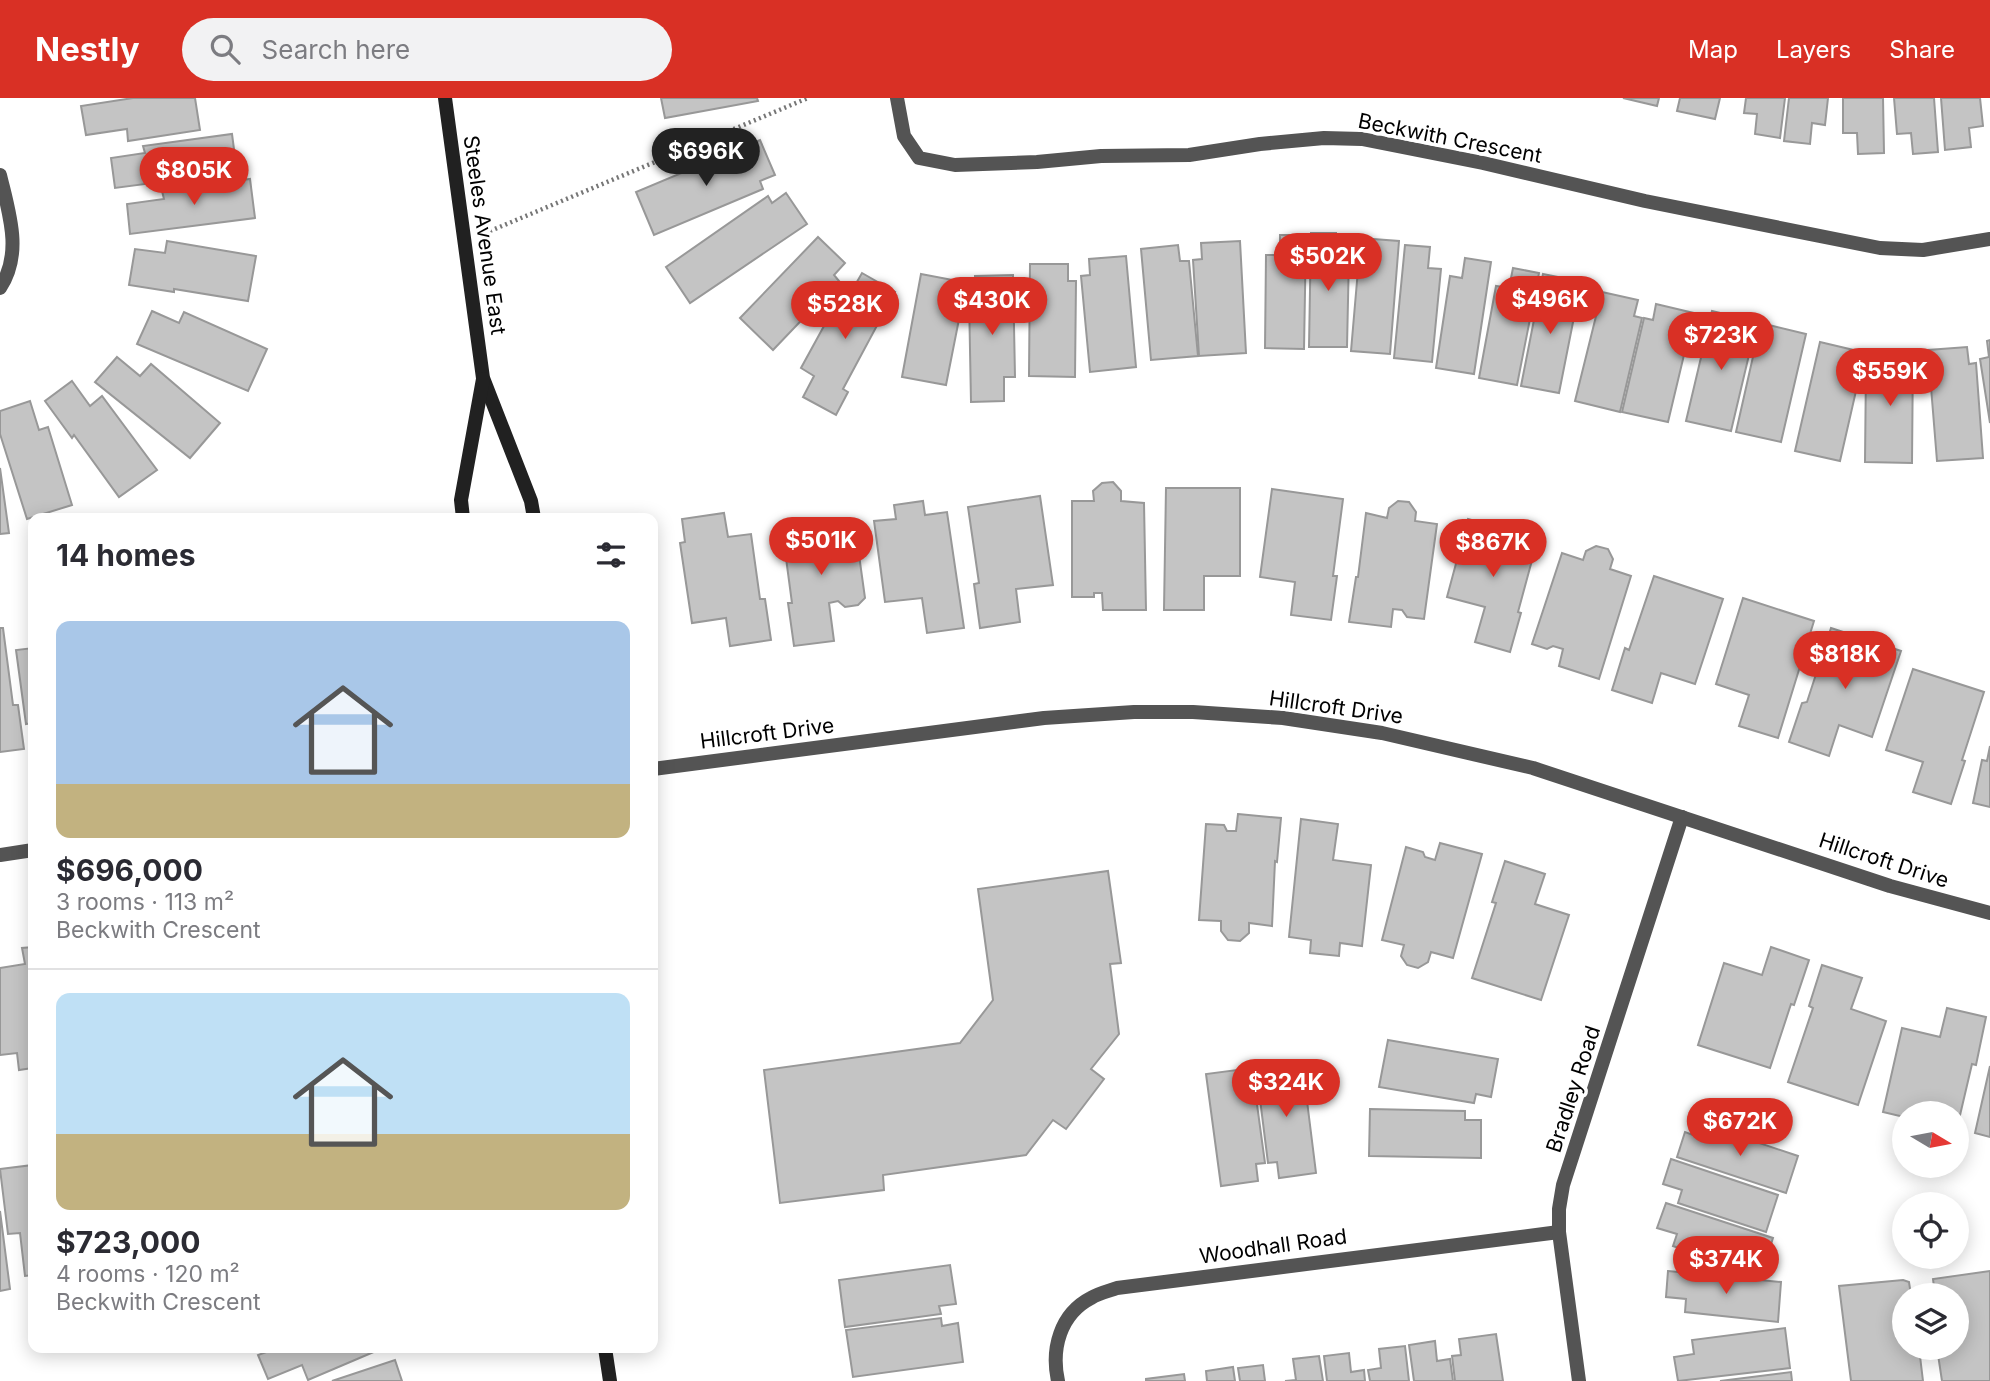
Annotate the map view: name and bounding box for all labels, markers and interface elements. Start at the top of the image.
search box [182,18,672,81]
text: Nestly [35,29,140,69]
icon: search [206,30,244,68]
text: Search here [262,34,410,65]
text: Map [1688,35,1738,64]
text: Layers [1776,35,1851,64]
text: Share [1889,35,1955,64]
street label: Beckwith Crescent [1356,108,1544,168]
pin: $696K [657,129,755,188]
street label: Steeles Avenue East [459,134,511,336]
text: $696K [668,137,744,165]
pin: $805K [145,148,243,207]
text: $805K [156,156,232,184]
pin: $502K [1279,234,1377,293]
text: $502K [1290,242,1366,270]
pin: $496K [1501,276,1599,336]
pin: $430K [943,278,1041,337]
pin: $528K [796,282,894,341]
text: $496K [1511,285,1589,313]
text: $430K [953,286,1031,314]
text: $528K [807,290,883,318]
pin: $723K [1672,313,1770,372]
text: $723K [1684,321,1758,349]
pin: $559K [1841,348,1939,408]
text: $559K [1852,357,1928,385]
pin: $501K [772,518,870,577]
pin: $867K [1444,519,1542,579]
text: $501K [785,526,857,554]
text: $867K [1456,528,1530,556]
icon: filters [592,536,630,574]
text: 14 homes [56,537,195,573]
pin: $818K [1796,632,1894,691]
text: $818K [1809,640,1881,668]
icon: home [280,667,406,793]
street label: Hillcroft Drive [1267,685,1405,729]
street label: Hillcroft Drive [699,712,835,754]
street label: Hillcroft Drive [1816,827,1952,893]
text: $696,000 [56,852,203,888]
text: 3 rooms · 113 m² [56,888,234,916]
text: Beckwith Crescent [56,916,261,944]
street label: Bradley Road [1541,1023,1605,1155]
icon: home [280,1039,406,1165]
pin: $324K [1237,1060,1335,1119]
text: $324K [1248,1068,1324,1096]
pin: $672K [1691,1098,1789,1158]
north arrow [1892,1101,1969,1178]
map controls [1892,1101,1969,1360]
text: $672K [1703,1107,1777,1135]
button: locate [1892,1192,1969,1269]
street label: Woodhall Road [1198,1223,1348,1269]
text: $723,000 [56,1224,201,1260]
pin: $374K [1677,1236,1775,1296]
text: $374K [1689,1245,1763,1273]
text: 4 rooms · 120 m² [56,1260,240,1288]
button: layers [1892,1283,1969,1360]
text: Beckwith Crescent [56,1288,261,1316]

